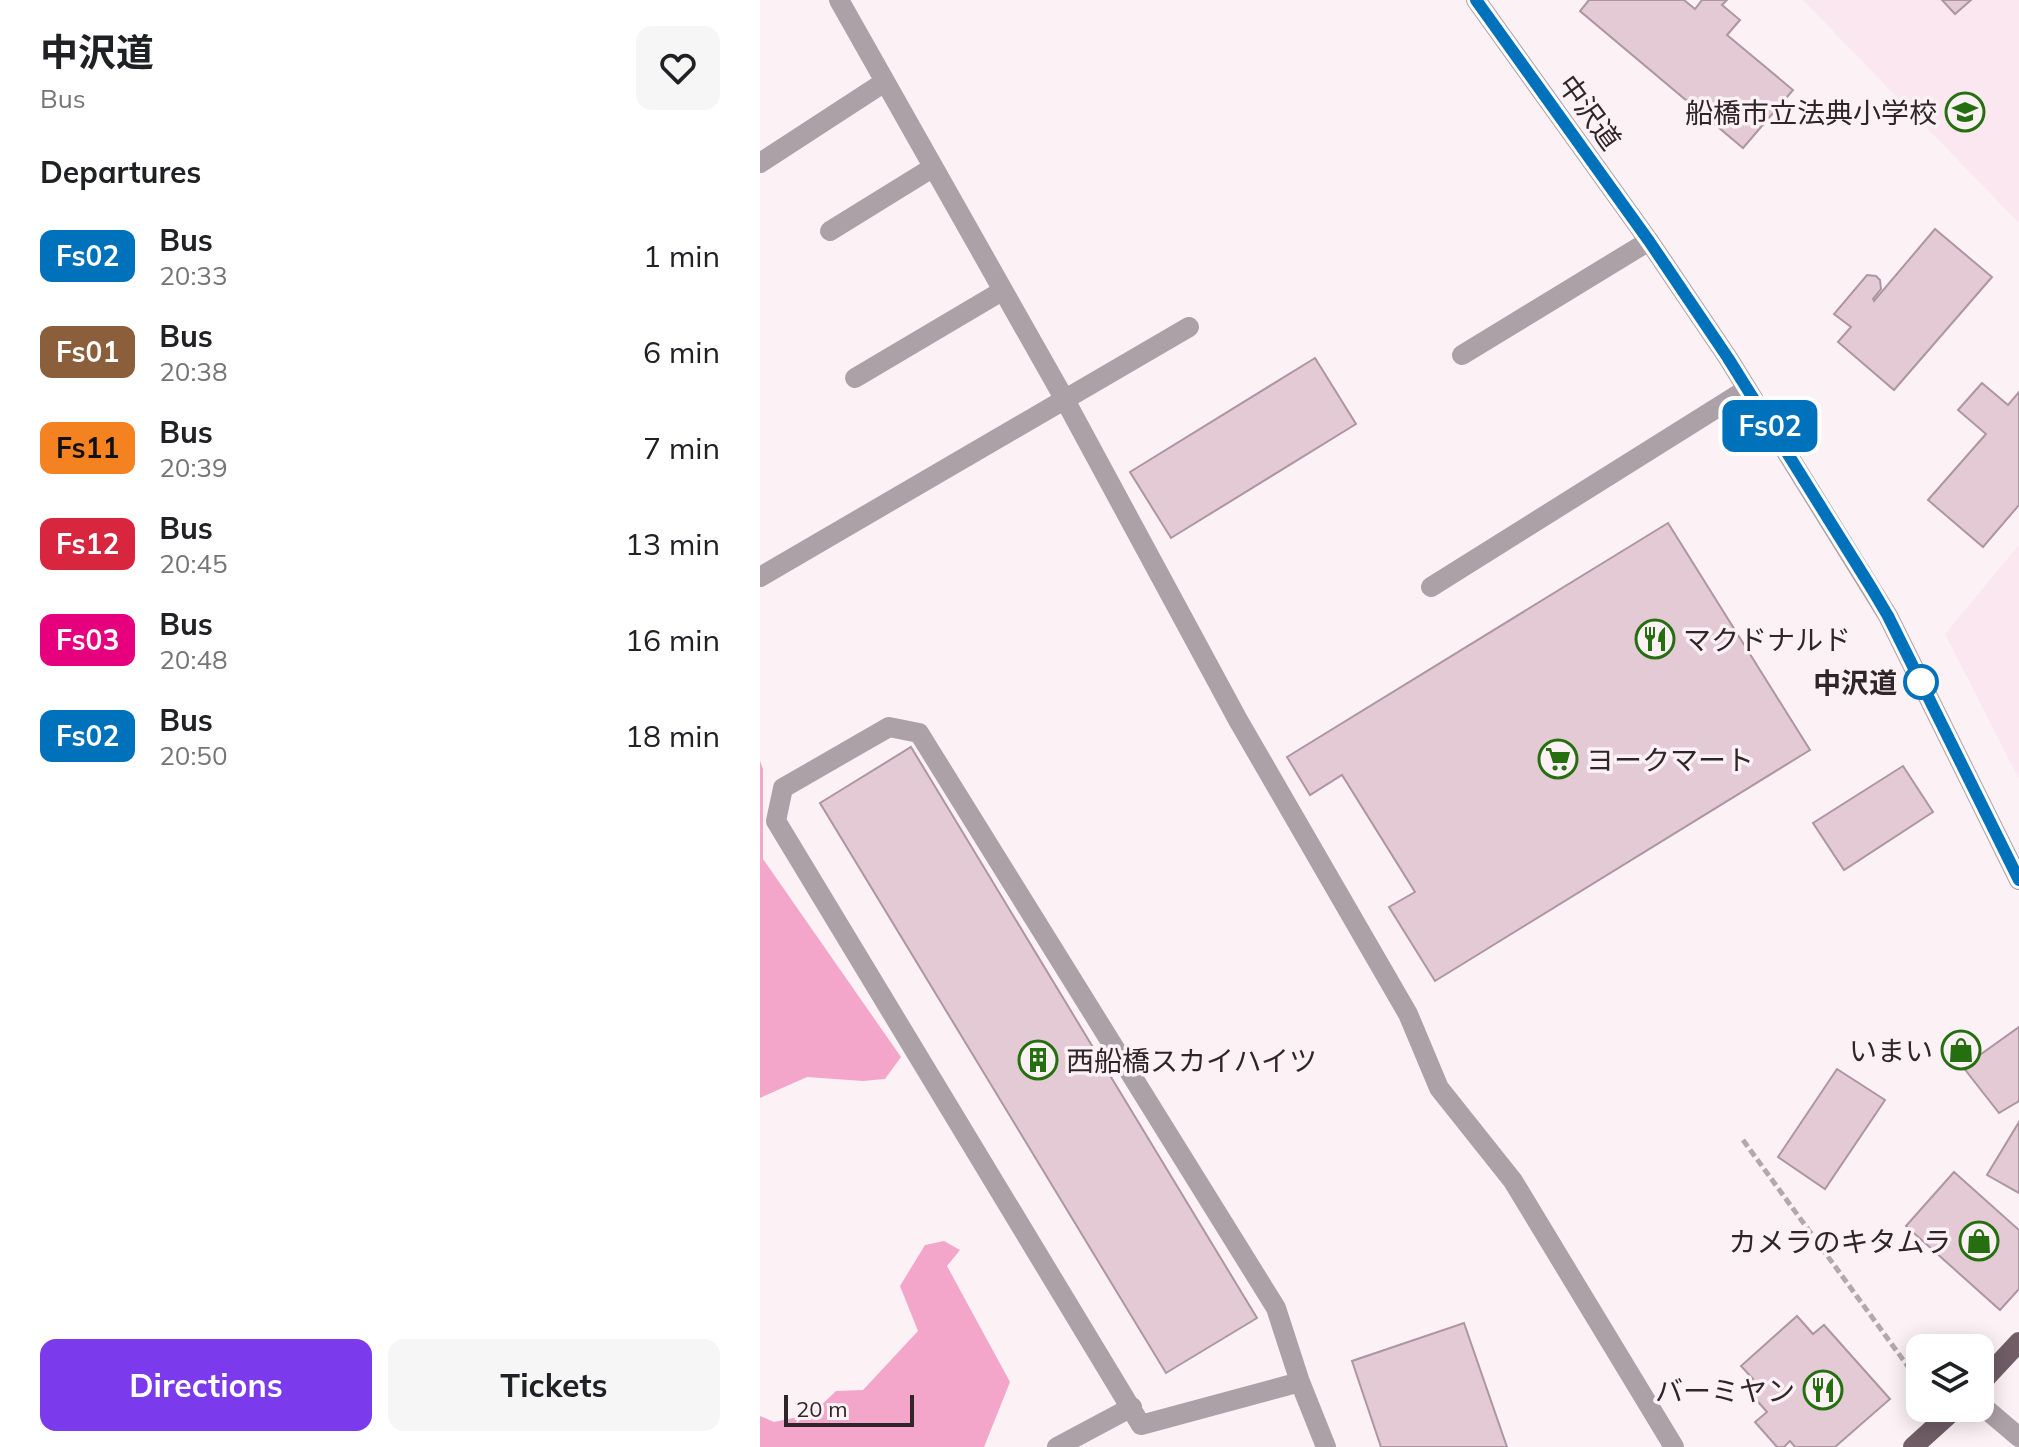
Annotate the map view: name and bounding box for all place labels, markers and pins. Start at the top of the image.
school or university icon: 船橋市立法典小学校 [1944,91,1986,133]
place label: 船橋市立法典小学校 [1685,95,1937,130]
restaurant icon: マクドナルド [1634,618,1676,660]
place label: マクドナルド [1683,622,1851,657]
place label: 中沢道 [1813,665,1897,700]
marker: 中沢道 [1904,665,1938,699]
supermarket icon: ヨークマート [1537,738,1579,780]
place label: ヨークマート [1586,742,1754,777]
shop icon: いまい [1940,1029,1982,1071]
place label: いまい [1849,1033,1933,1068]
building icon: 西船橋スカイハイツ [1017,1039,1059,1081]
place label: 西船橋スカイハイツ [1066,1043,1317,1078]
shop icon: カメラのキタムラ [1958,1220,2000,1262]
place label: カメラのキタムラ [1728,1224,1951,1259]
restaurant icon: バーミヤン [1802,1369,1844,1411]
place label: バーミヤン [1655,1373,1795,1408]

